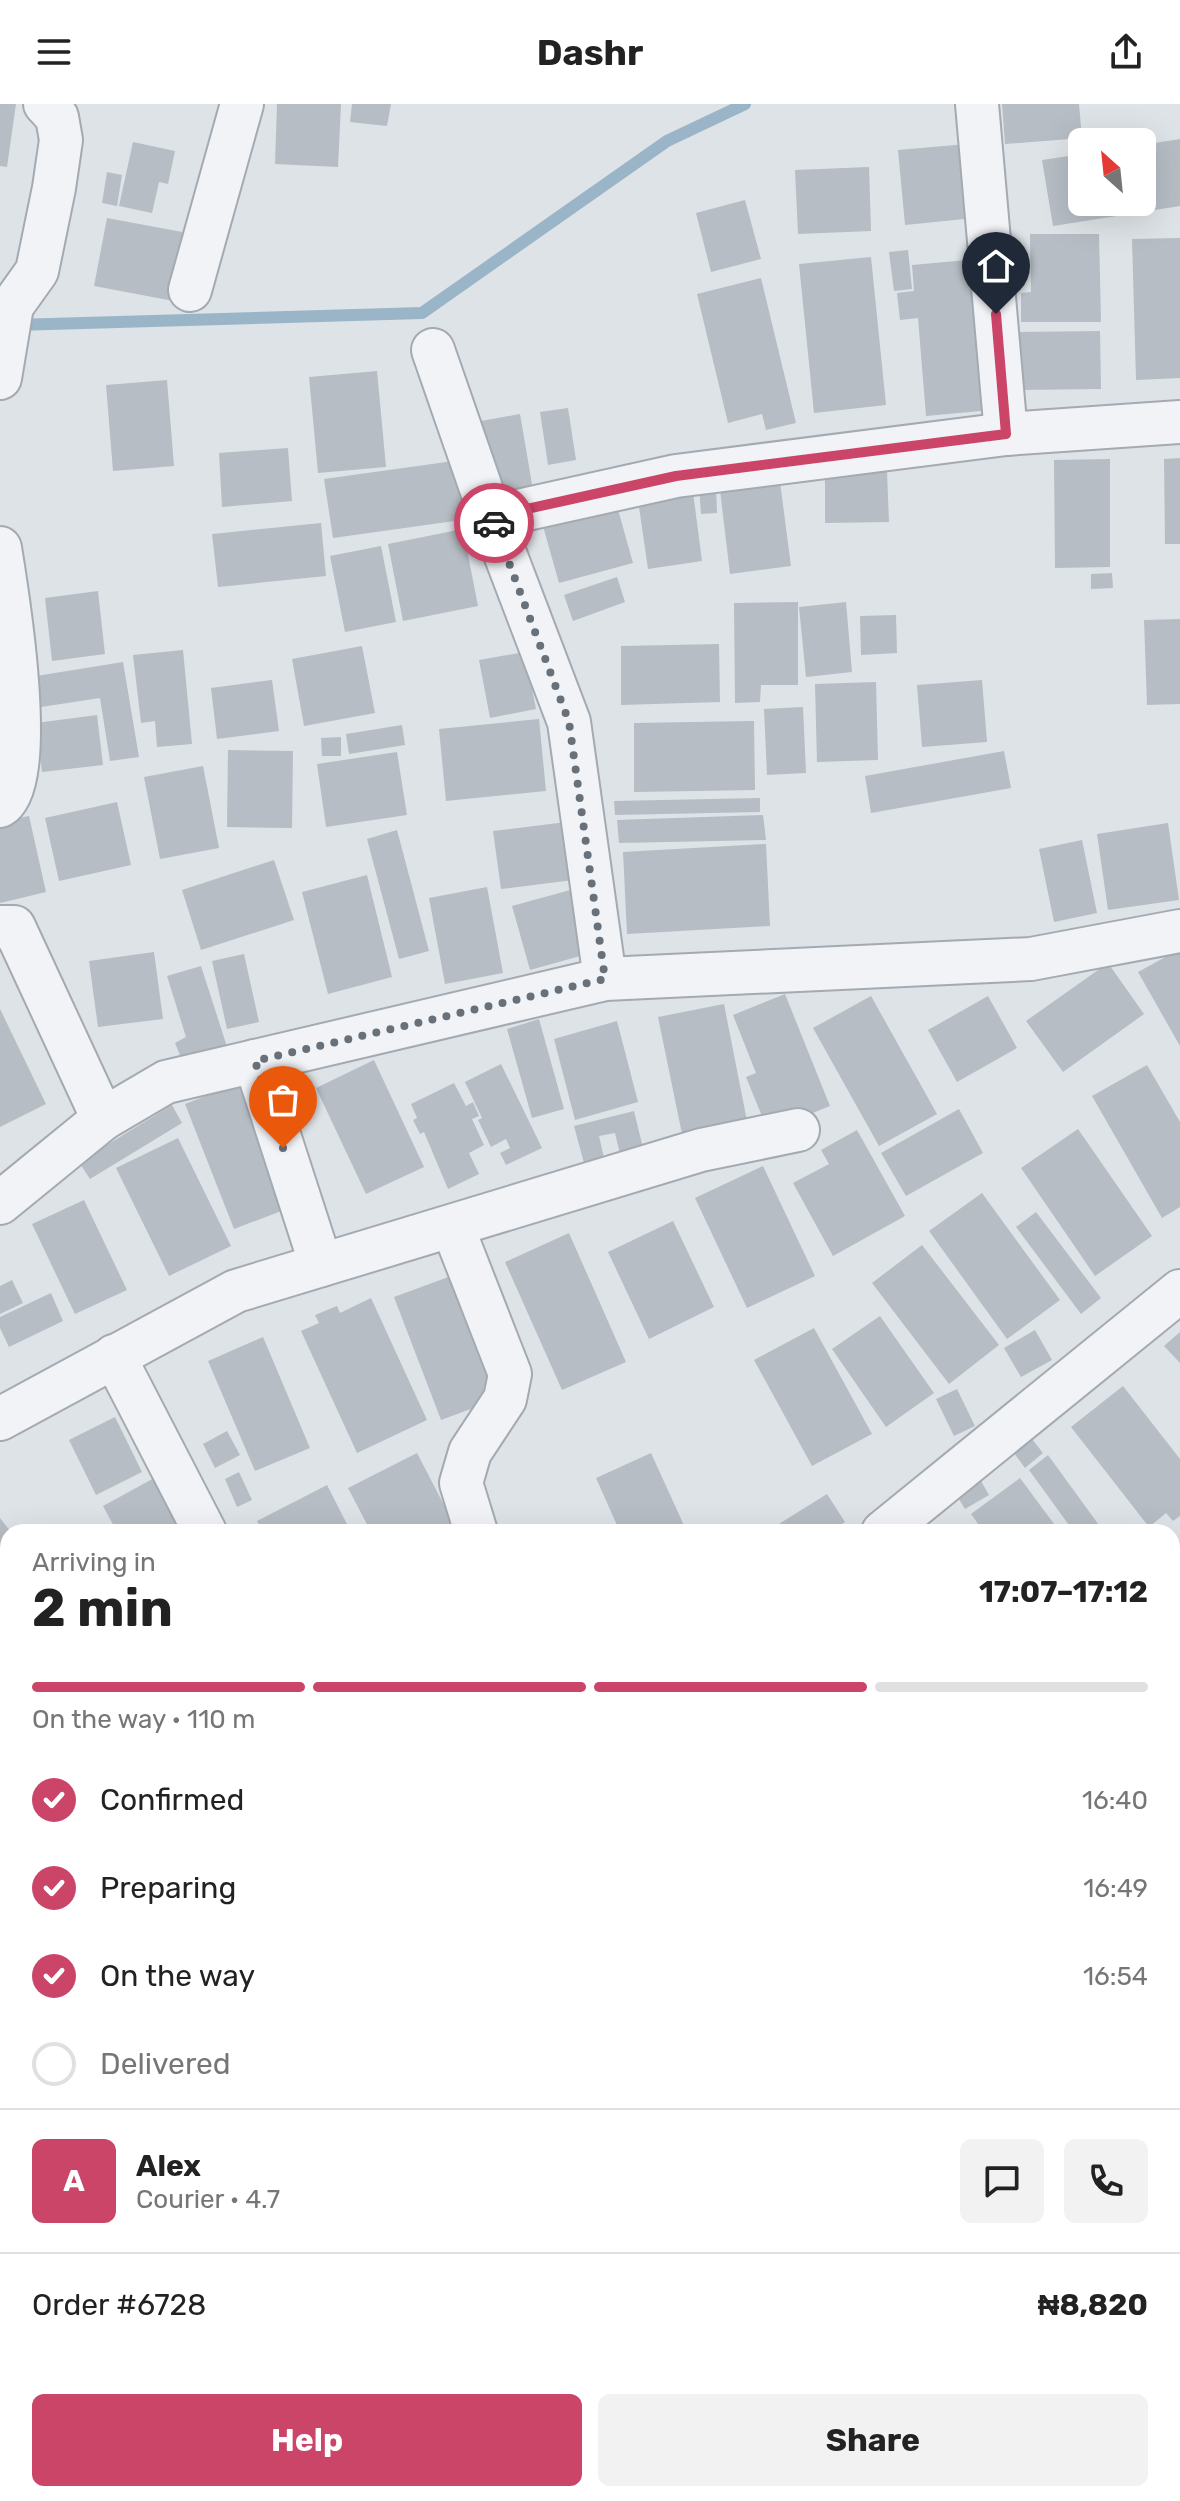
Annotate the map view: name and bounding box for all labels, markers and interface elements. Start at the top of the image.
icon: menu [32,30,76,74]
icon: share [1104,30,1148,74]
text: Dashr [537,31,643,74]
north arrow [1068,128,1156,216]
map controls [1068,128,1156,216]
pin [962,232,1030,314]
icon: home [974,244,1018,288]
courier [454,483,534,563]
icon: car [472,501,516,545]
pin [249,1066,317,1148]
icon: bag [261,1078,305,1122]
text: Arriving in [32,1547,156,1578]
text: 17:07–17:12 [979,1574,1148,1610]
text: 2 min [32,1577,173,1639]
text: On the way · 110 m [32,1704,255,1735]
icon: check [32,1778,76,1822]
text: Confirmed [100,1782,244,1818]
text: 16:40 [1082,1785,1148,1816]
icon: check [32,1866,76,1910]
text: Preparing [100,1870,236,1906]
text: 16:49 [1083,1873,1148,1904]
icon: check [32,1954,76,1998]
text: On the way [100,1958,255,1994]
text: 16:54 [1083,1961,1148,1992]
text: Delivered [100,2046,231,2082]
button: chat [960,2139,1044,2223]
button: phone [1064,2139,1148,2223]
text: Alex [136,2148,201,2184]
text: A [63,2163,85,2199]
text: Courier · 4.7 [136,2184,280,2215]
text: Order #6728 [32,2287,206,2323]
text: ₦8,820 [1038,2287,1148,2323]
button: Help [32,2394,582,2486]
button: Share [598,2394,1148,2486]

